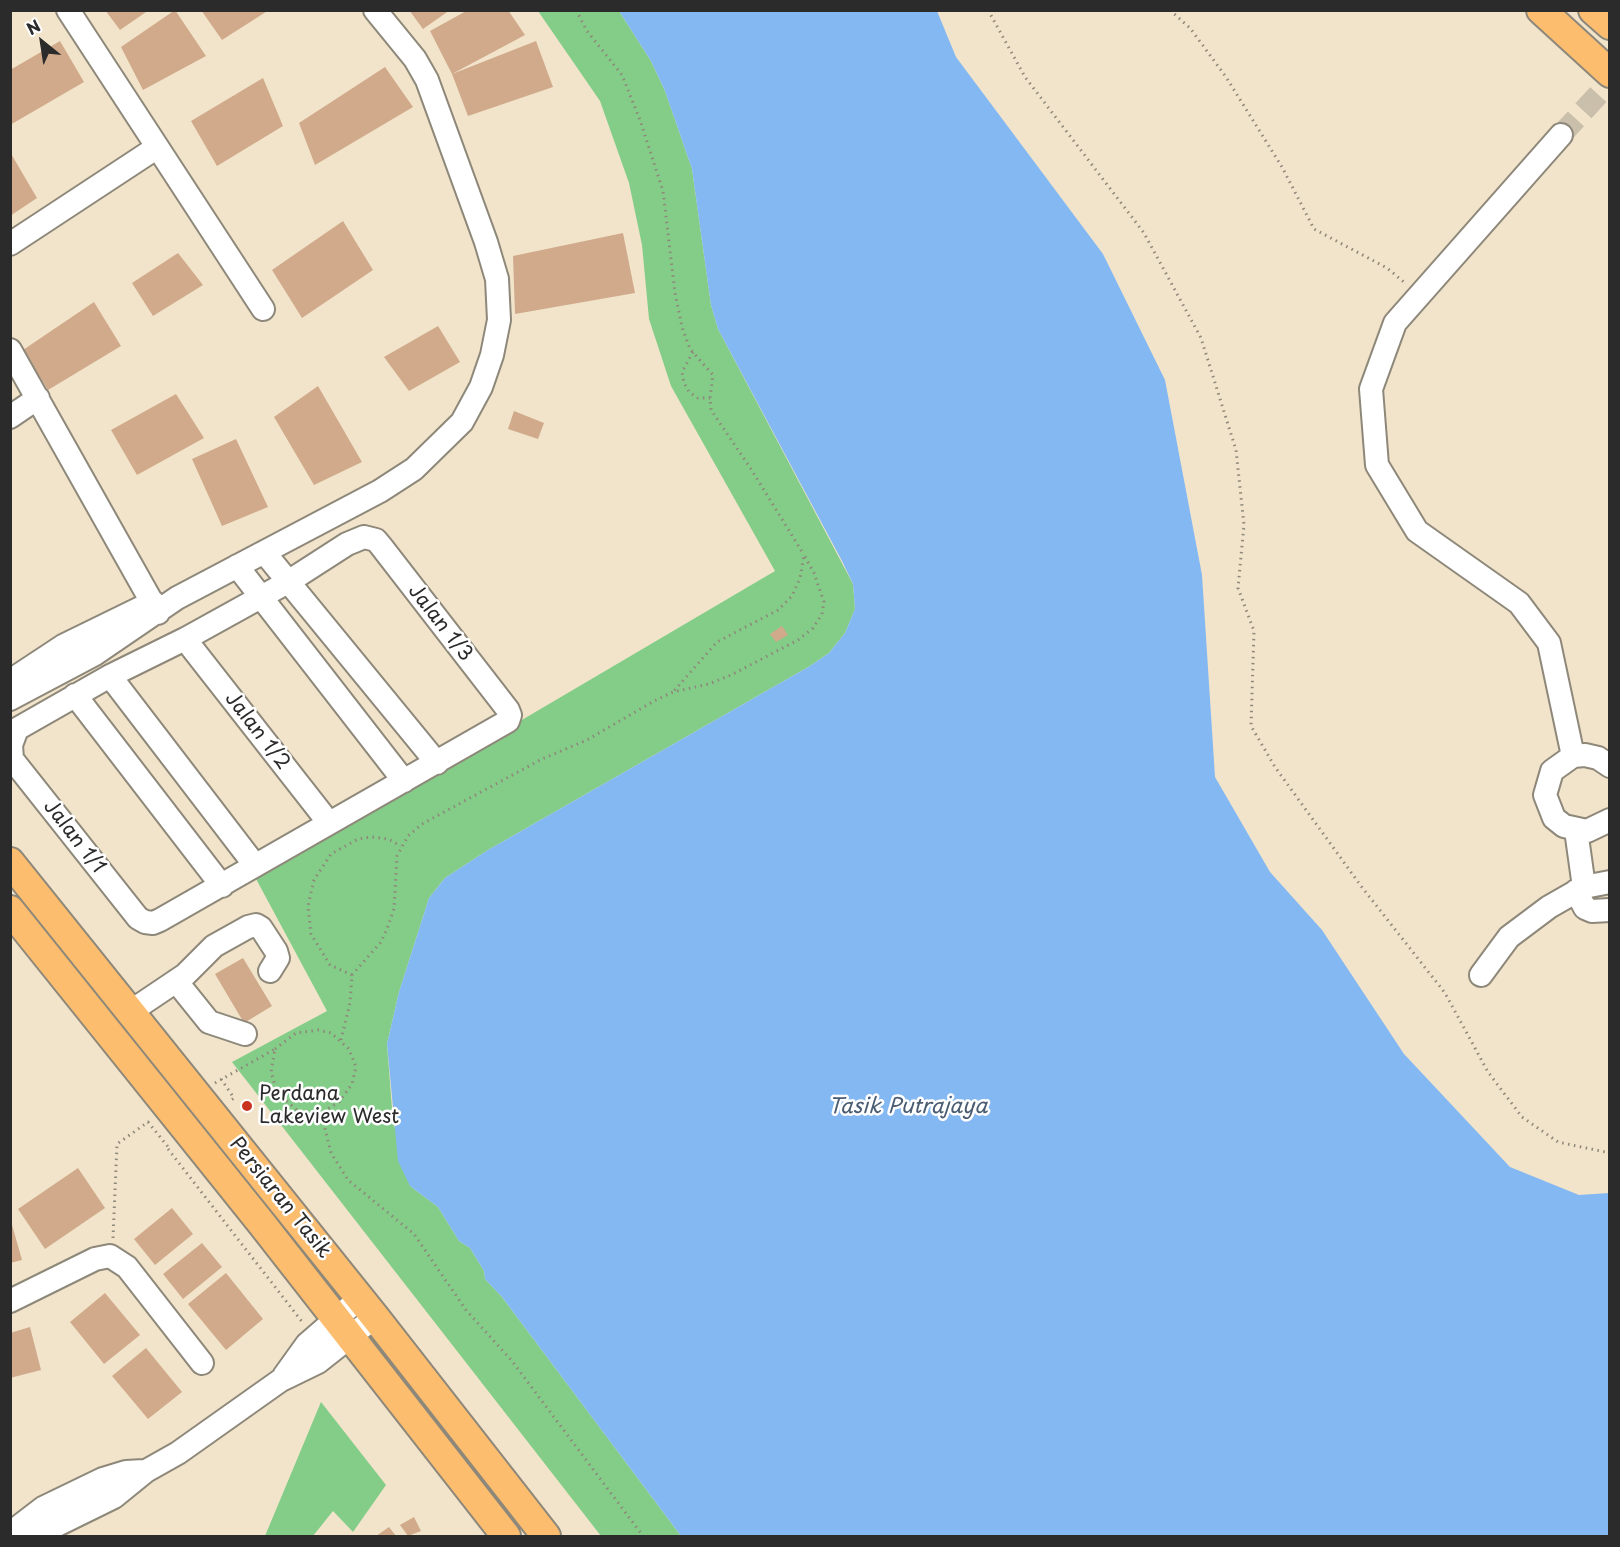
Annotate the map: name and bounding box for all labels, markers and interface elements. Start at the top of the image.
north arrow [12,12,72,72]
text: N [22,13,44,40]
street label: Jalan 1/3 [403,580,477,666]
street label: Jalan 1/2 [219,687,295,775]
street label: Jalan 1/1 [38,795,110,879]
place label: Perdana Lakeview West [259,1082,399,1129]
water label: Tasik Putrajaya [828,1094,988,1120]
marker: Perdana Lakeview West [240,1099,254,1113]
street label: Persiaran Tasik [224,1133,336,1263]

